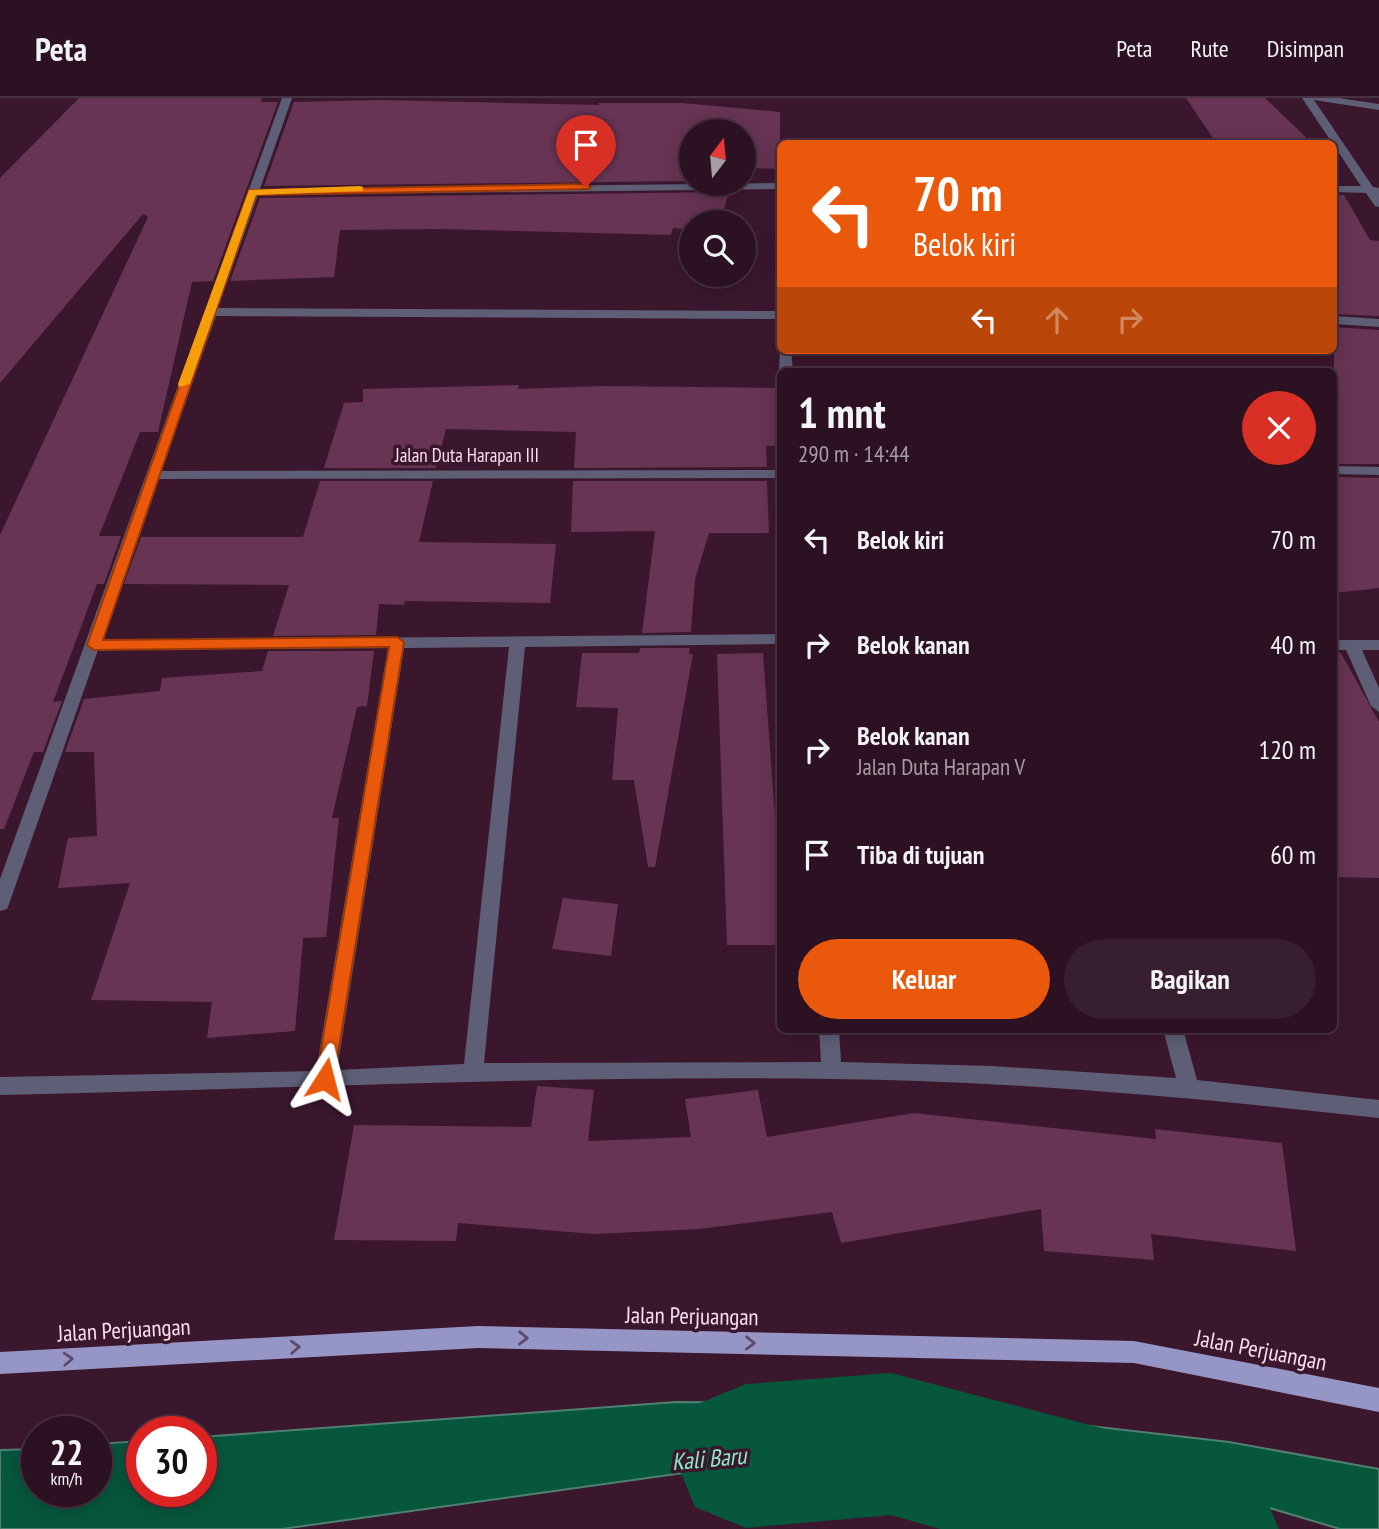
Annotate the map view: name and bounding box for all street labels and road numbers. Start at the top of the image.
street label: Jalan Duta Harapan III [394,443,539,467]
street label: Jalan Perjuangan [624,1300,759,1331]
street label: Jalan Perjuangan [56,1312,191,1348]
street label: Jalan Perjuangan [1192,1322,1329,1376]

